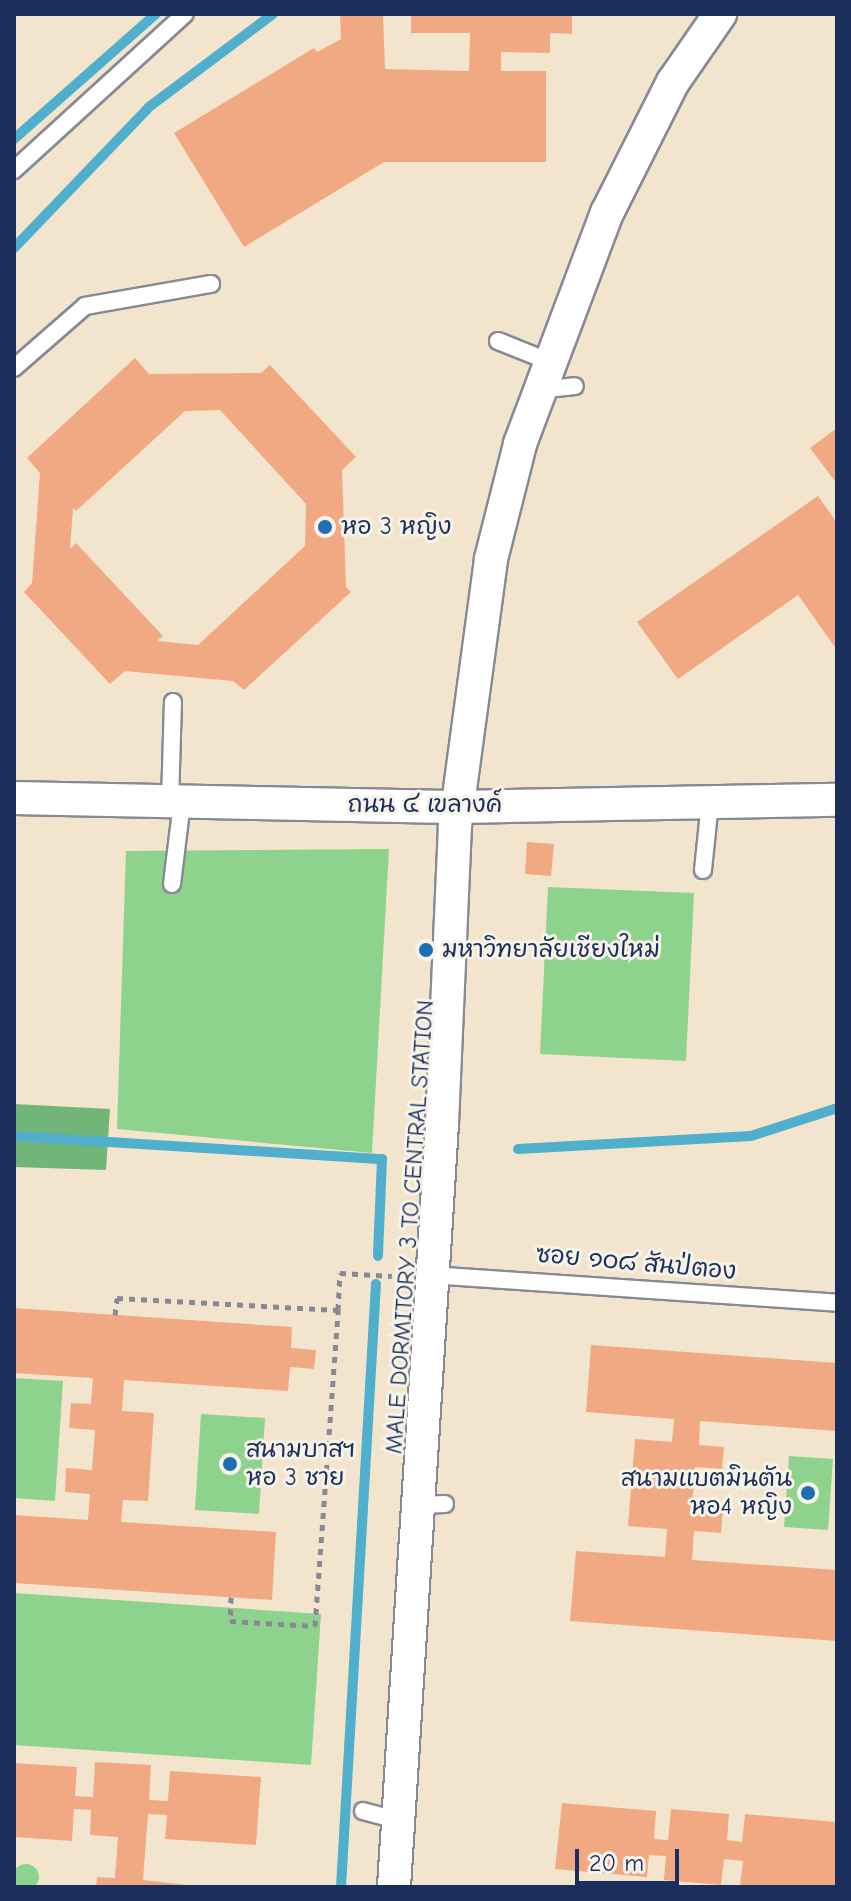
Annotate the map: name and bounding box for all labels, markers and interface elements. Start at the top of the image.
place label: หอ 3 หญิง [341,513,452,541]
marker: หอ 3 หญิง [316,518,334,536]
street label: ถนน ๔ เขลางค์ [348,791,502,819]
place label: มหาวิทยาลัยเชียงใหม่ [442,936,660,964]
marker: มหาวิทยาลัยเชียงใหม่ [417,941,435,959]
street label: MALE DORMITORY 3 TO CENTRAL STATION [380,999,440,1455]
street label: ซอย ๑๐๘ สันป่ตอง [535,1240,737,1286]
place label: สนามบาสฯ หอ 3 ชาย [246,1436,356,1492]
marker: สนามบาสฯ หอ 3 ชาย [221,1455,239,1473]
place label: สนามแบตมินตัน หอ4 หญิง [621,1465,792,1521]
marker: สนามแบตมินตัน หอ4 หญิง [799,1484,817,1502]
scale bar [579,1833,683,1883]
text: 20 m [589,1849,644,1877]

